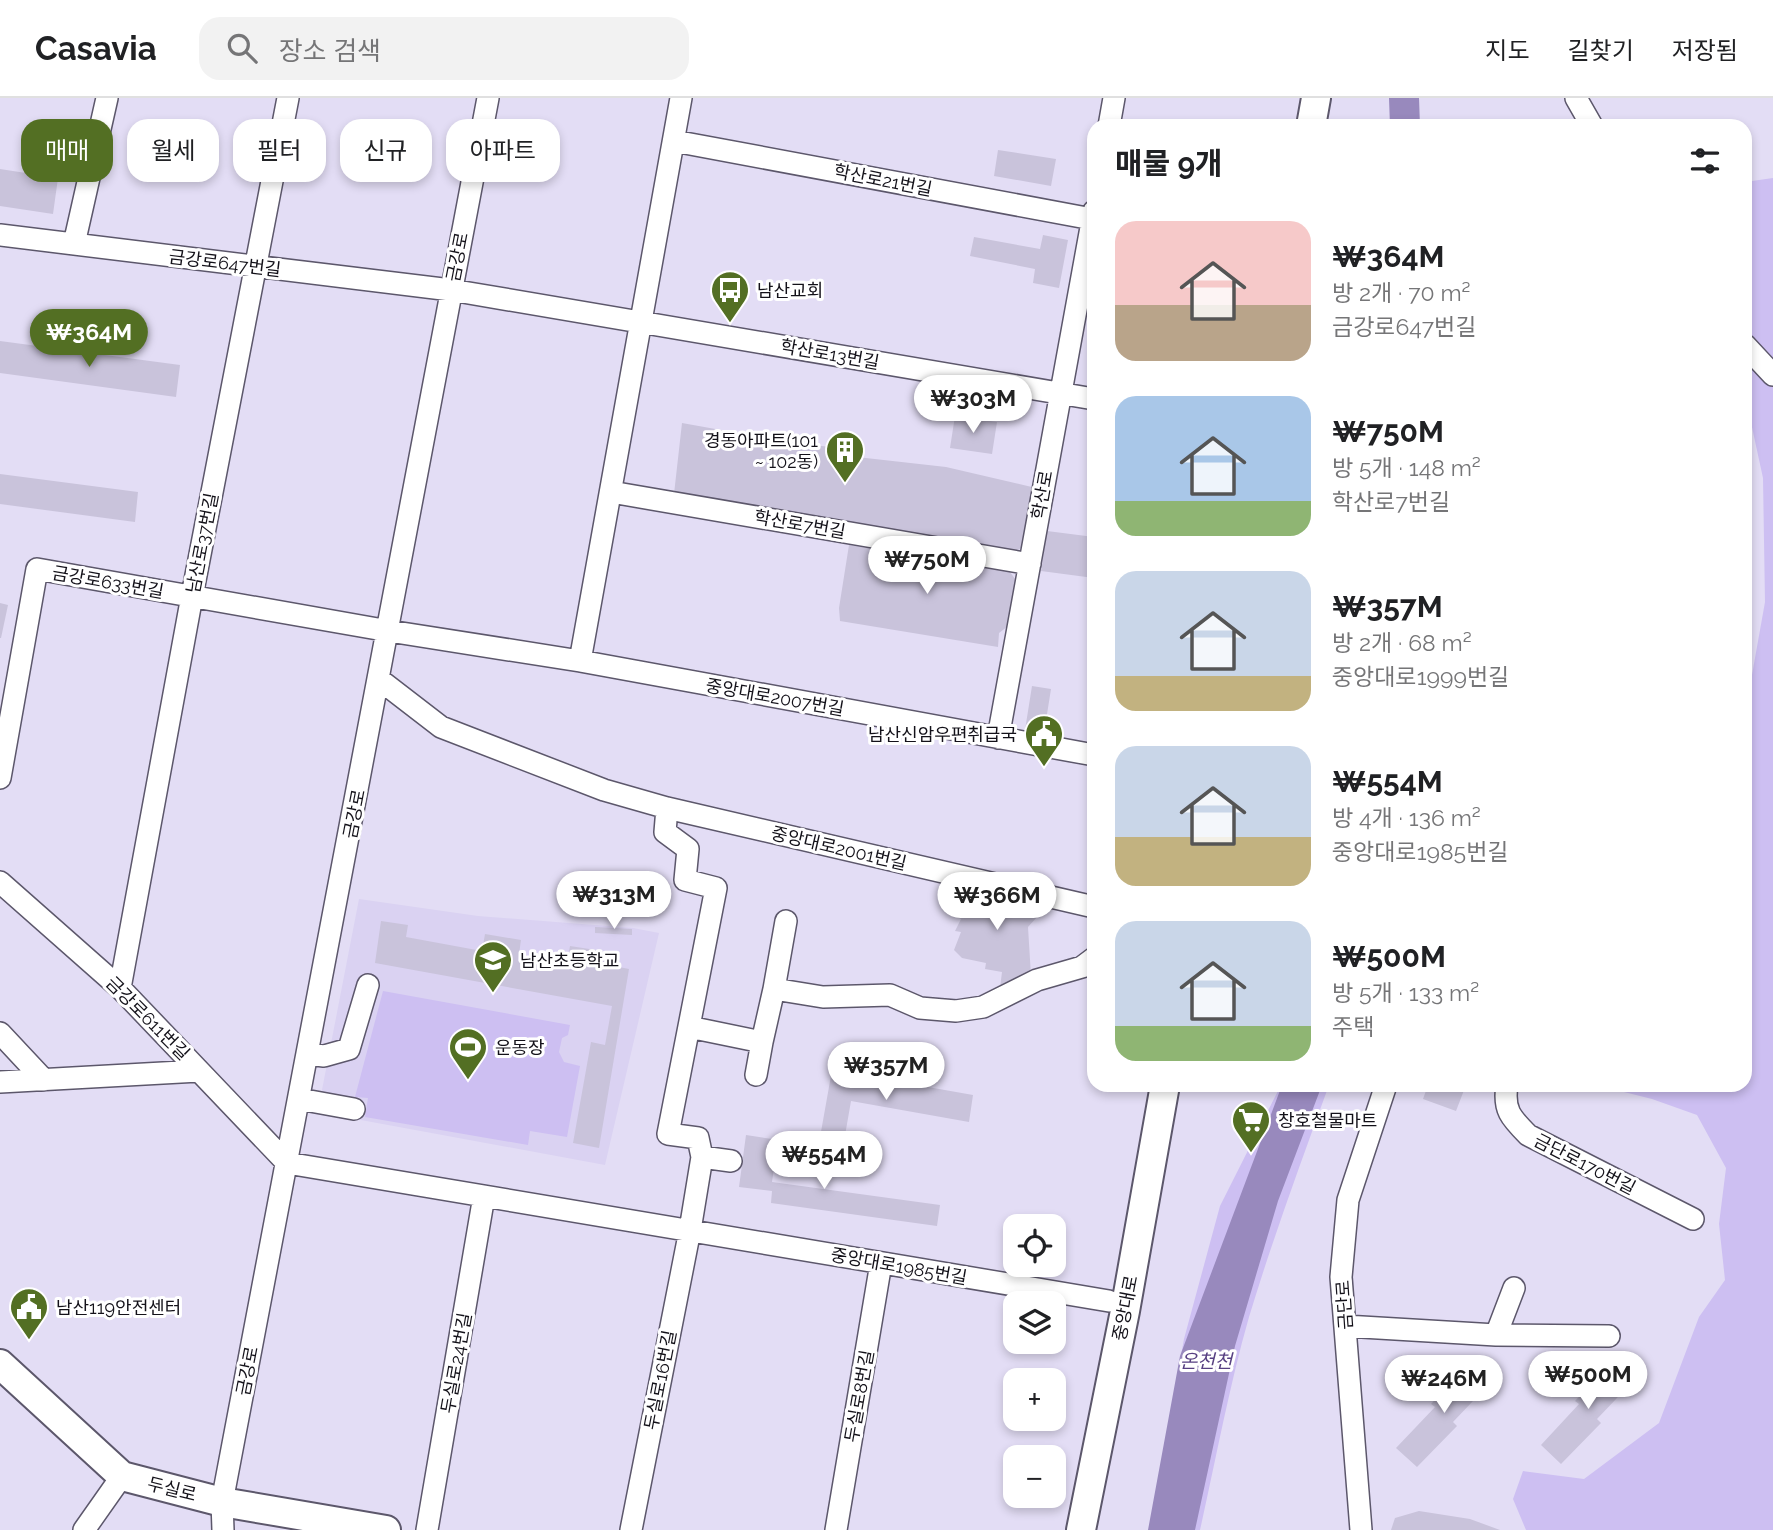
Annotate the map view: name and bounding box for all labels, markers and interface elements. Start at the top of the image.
search box [199,17,689,80]
text: Casavia [35,29,157,68]
icon: search [223,29,261,67]
text: 장소 검색 [279,36,381,66]
text: 지도 [1485,36,1530,65]
text: 길찾기 [1568,36,1634,65]
text: 저장됨 [1672,36,1738,65]
chip: 매매 [21,119,113,182]
chip: 월세 [127,119,219,182]
chip: 필터 [233,119,326,182]
chip: 신규 [340,119,432,182]
chip: 아파트 [446,119,560,182]
icon: filters [1686,142,1724,180]
text: 매물 9개 [1115,146,1223,181]
street label: 학산로21번길 [832,160,934,200]
street label: 금강로 [442,231,472,283]
text: ₩364M [1332,239,1445,274]
street label: 금강로647번길 [168,246,282,280]
icon: home [1171,249,1255,333]
bus stop icon: 남산교회 [709,269,751,324]
text: 방 2개 · 70 m² [1332,279,1470,306]
place label: 남산교회 [757,280,823,301]
pin: ₩364M [40,310,138,369]
text: 금강로647번길 [1332,313,1476,340]
text: ₩364M [46,318,132,345]
street label: 학산로13번길 [779,335,881,373]
pin: ₩303M [924,376,1022,435]
text: ₩303M [930,384,1016,411]
text: ₩750M [1332,414,1444,449]
icon: home [1171,424,1255,508]
building icon: 경동아파트(101 ~ 102동) [824,429,866,484]
place label: 경동아파트(101 ~ 102동) [704,430,818,472]
text: 방 5개 · 148 m² [1332,454,1481,481]
street label: 학산로 [1027,469,1057,521]
text: 학산로7번길 [1332,488,1450,515]
street label: 남산로37번길 [182,491,222,595]
street label: 학산로7번길 [753,506,847,542]
pin: ₩750M [878,536,976,596]
text: ₩750M [884,545,970,572]
street label: 금강로633번길 [51,562,165,602]
text: ₩357M [1332,589,1443,624]
icon: home [1171,599,1255,683]
text: 방 2개 · 68 m² [1332,629,1472,656]
text: 중앙대로1999번길 [1332,663,1509,690]
street label: 중앙대로2007번길 [704,674,846,720]
public building icon: 남산신암우편취급국 [1023,713,1065,768]
place label: 남산신암우편취급국 [868,724,1017,745]
text: ₩554M [1332,764,1443,799]
icon: home [1171,774,1255,858]
street label: 금강로 [339,788,369,840]
text: 방 4개 · 136 m² [1332,804,1481,831]
street label: 중앙대로2001번길 [769,822,909,874]
text: 중앙대로1985번길 [1332,838,1508,865]
pin: ₩313M [565,872,663,931]
pin: ₩366M [948,872,1046,932]
text: ₩313M [572,880,656,907]
text: ₩366M [953,881,1041,908]
school or university icon: 남산초등학교 [472,939,514,994]
text: ₩500M [1332,939,1446,974]
icon: home [1171,949,1255,1033]
place label: 남산초등학교 [520,950,619,971]
street label: 금강로611번길 [102,972,194,1064]
text: 방 5개 · 133 m² [1332,979,1479,1006]
text: 주택 [1332,1013,1374,1040]
sports icon: 운동장 [447,1026,489,1081]
place label: 운동장 [495,1037,545,1058]
pin: ₩357M [837,1042,935,1102]
text: ₩357M [844,1051,928,1078]
supermarket icon: 창호철물마트 [1230,1099,1272,1154]
place label: 창호철물마트 [1278,1110,1377,1131]
street label: 금단로170번길 [1531,1129,1639,1199]
pin: ₩554M [775,1132,873,1191]
text: ₩554M [782,1140,866,1167]
map controls [1003,1214,1066,1508]
button: locate [1003,1214,1066,1277]
street label: 중앙대로1985번길 [829,1244,969,1288]
street label: 중앙대로 [1108,1273,1142,1343]
street label: 금단로 [1332,1279,1356,1331]
public building icon: 남산119안전센터 [8,1286,50,1341]
button: layers [1003,1291,1066,1354]
place label: 남산119안전센터 [56,1297,181,1318]
street label: 두실로24번길 [437,1311,475,1415]
street label: 두실로16번길 [640,1328,680,1432]
street label: 금강로 [232,1345,262,1397]
street label: 두실로8번길 [841,1348,877,1444]
water label: 온천천 [1180,1350,1234,1372]
pin: ₩500M [1539,1352,1637,1411]
pin: ₩246M [1395,1356,1493,1415]
text: ₩500M [1544,1360,1632,1387]
text: ₩246M [1401,1364,1487,1391]
button: + [1003,1368,1066,1431]
button: − [1003,1445,1066,1508]
street label: 두실로 [145,1473,199,1505]

